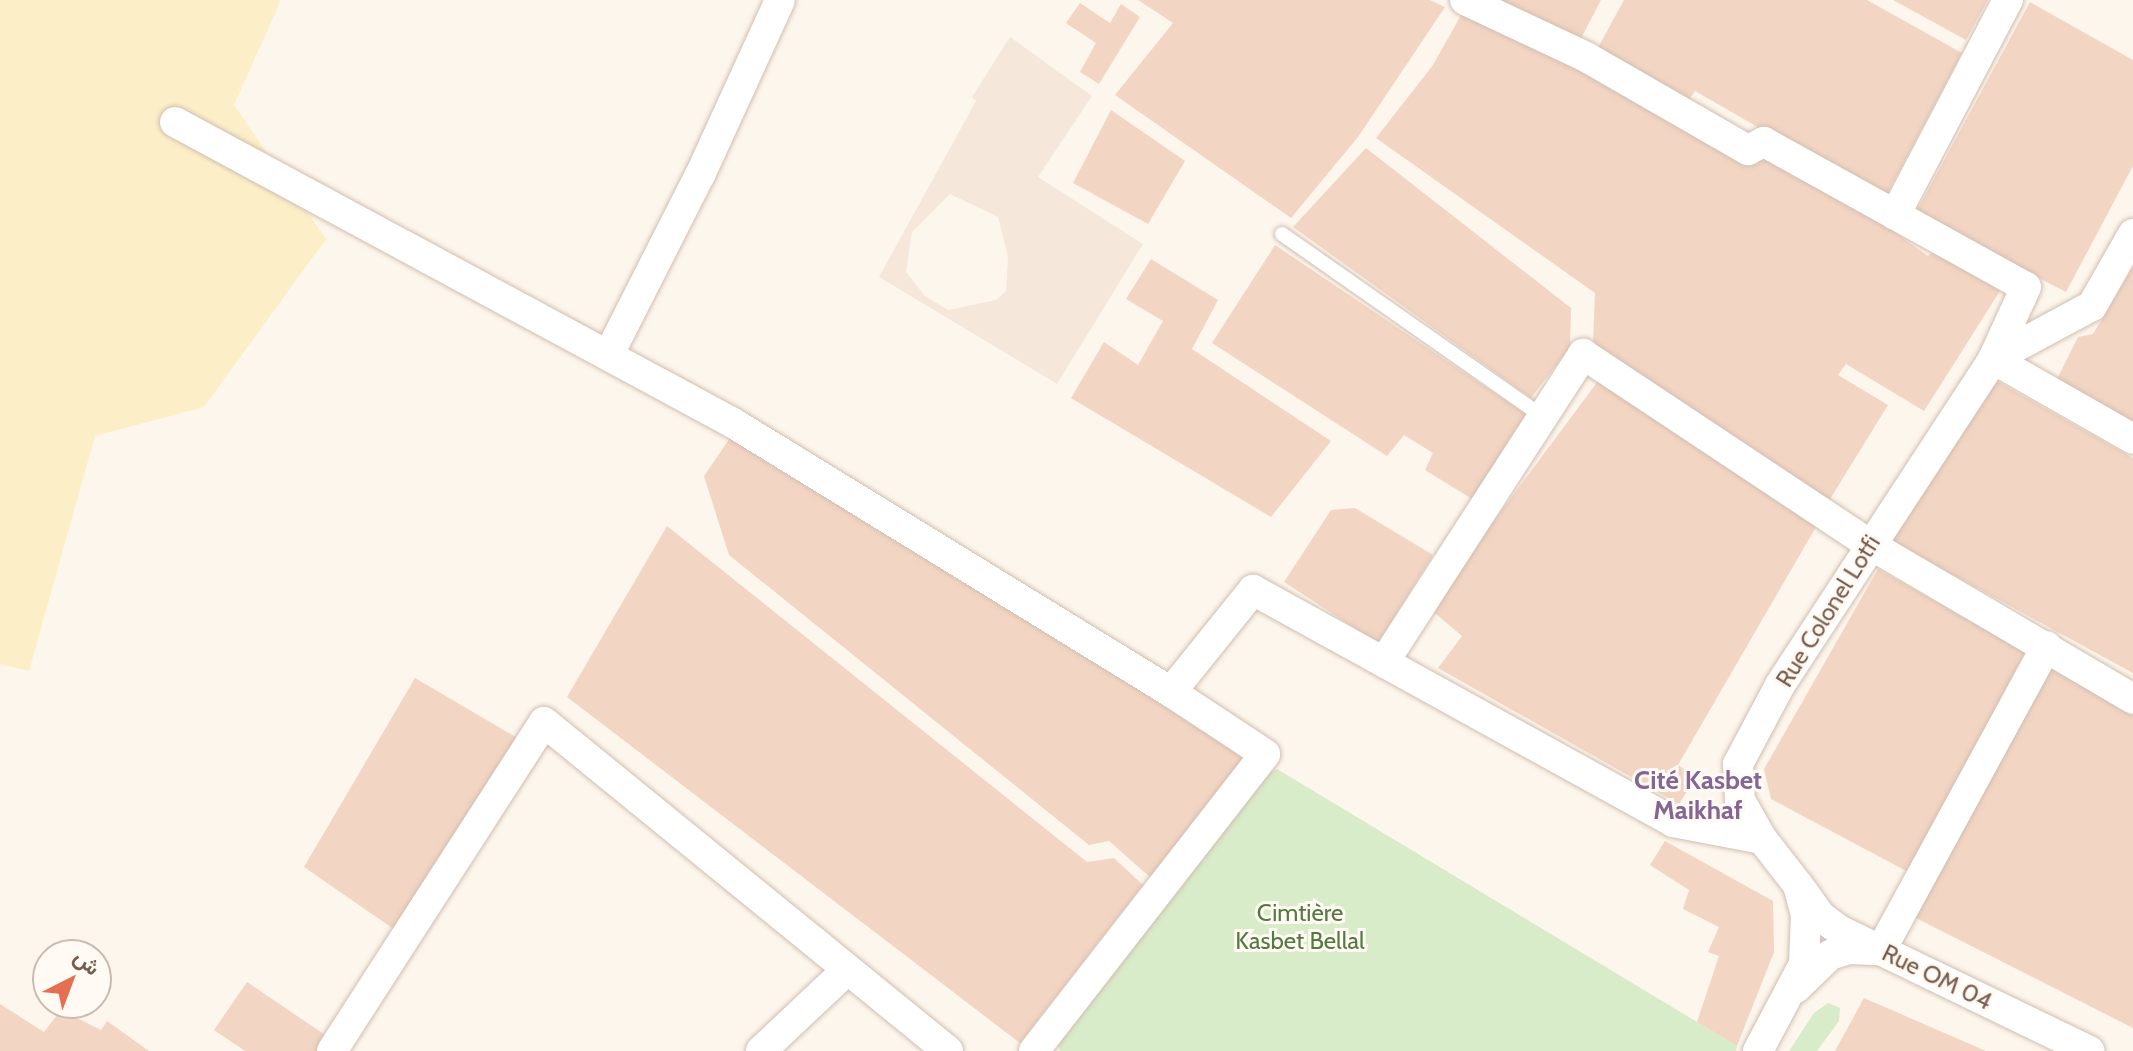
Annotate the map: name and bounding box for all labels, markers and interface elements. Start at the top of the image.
street label: Rue Colonel Lotfi [1770,530,1886,692]
district label: Cité Kasbet Maikhaf [1634,765,1762,826]
park label: Cimtière Kasbet Bellal [1235,899,1365,955]
street label: Rue OM 04 [1878,938,1996,1016]
north arrow [32,939,112,1019]
text: ش [68,943,106,981]

